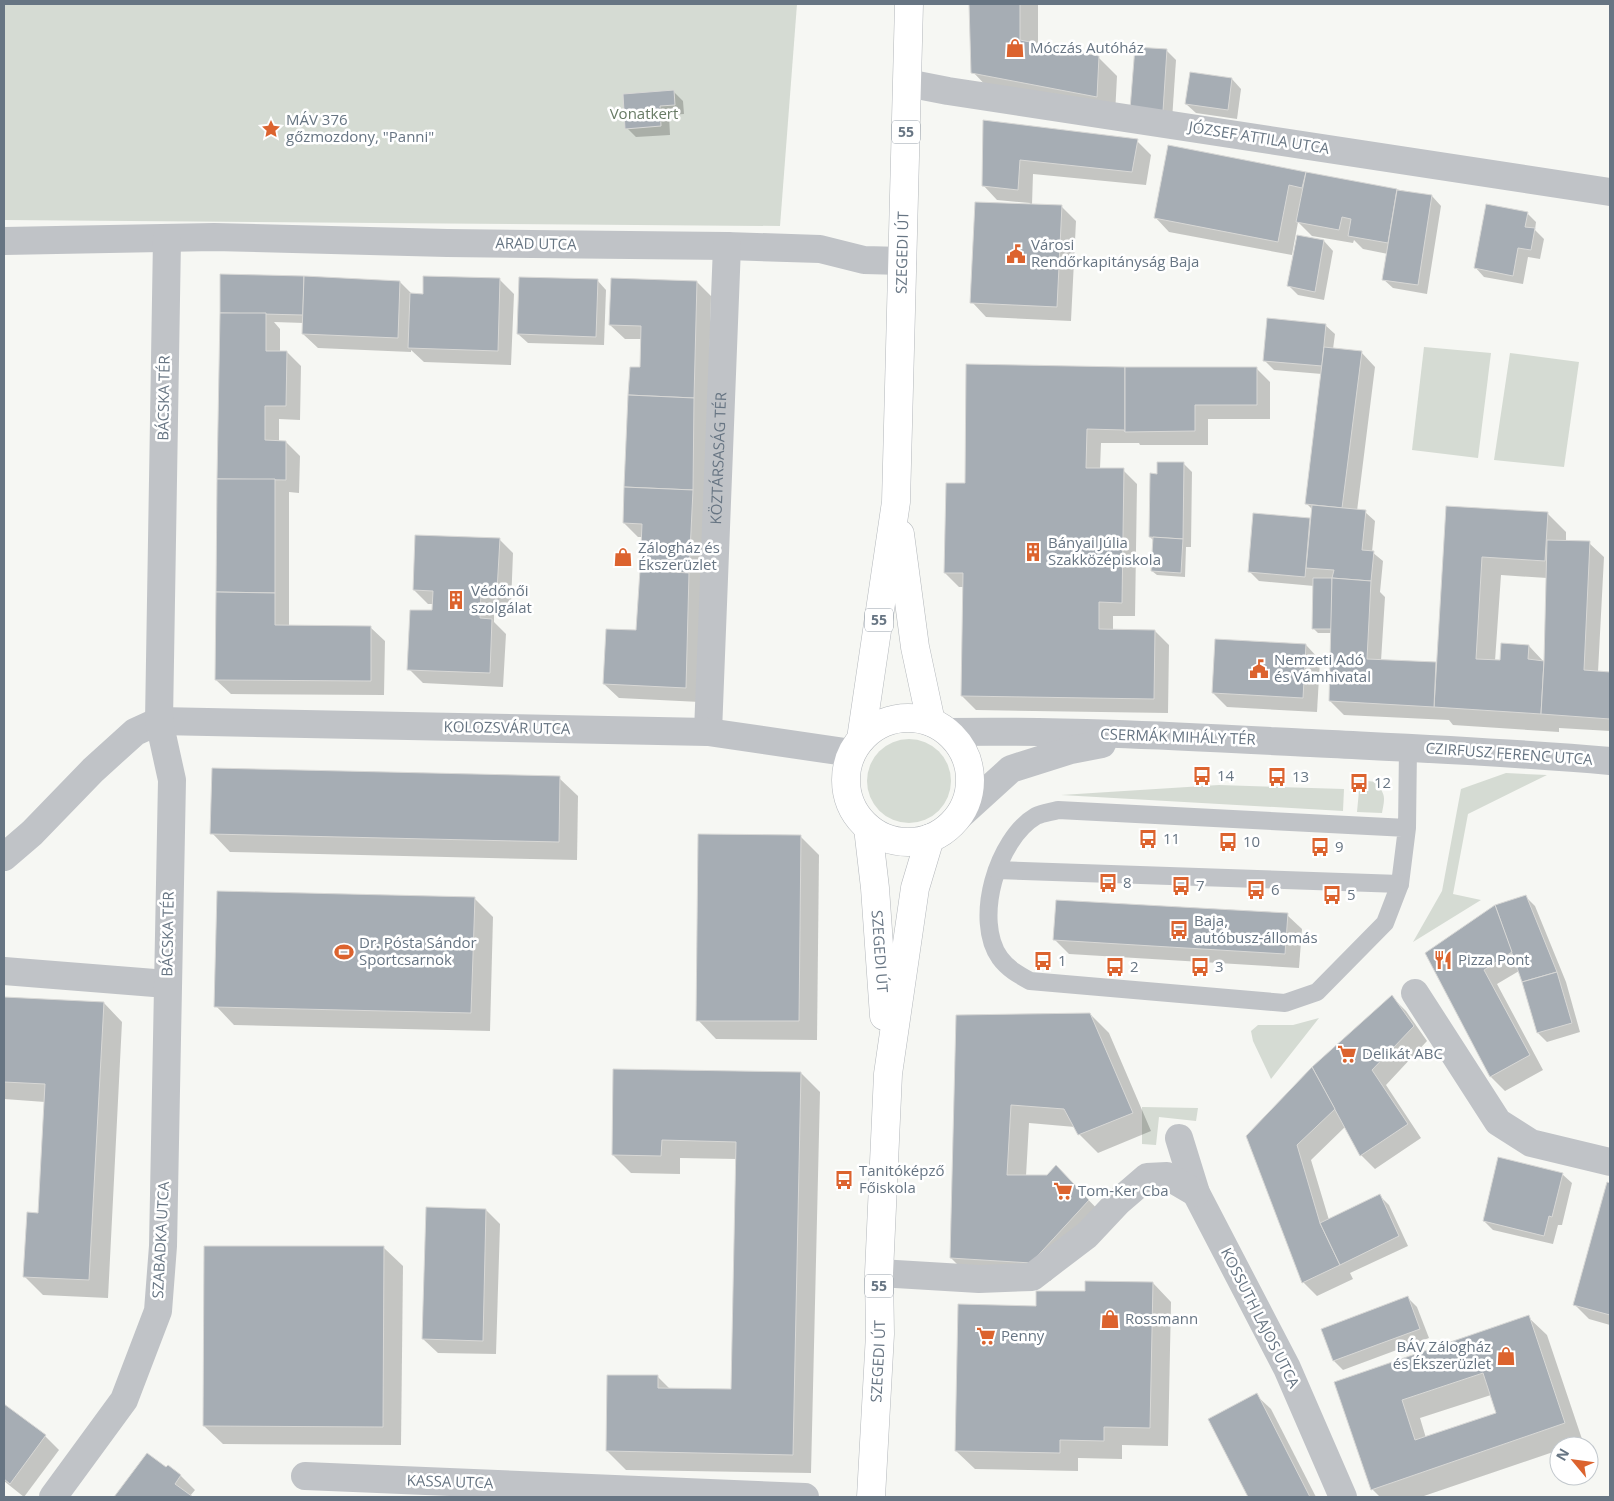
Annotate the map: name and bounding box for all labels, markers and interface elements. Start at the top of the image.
shop icon: Móczás Autóház [1004,37,1026,59]
place label: Móczás Autóház [1030,37,1144,57]
park label: Vonatkert [610,103,678,123]
place label: MÁV 376 gőzmozdony, "Panni" [286,109,434,146]
street label: JÓZSEF ATTILA UTCA [1185,116,1331,158]
place icon: MÁV 376 gőzmozdony, "Panni" [260,118,282,140]
road number: 55 [892,120,920,144]
street label: SZEGEDI ÚT [890,210,913,294]
street label: ARAD UTCA [495,232,577,254]
place label: Városi Rendőrkapitányság Baja [1031,234,1199,271]
public building icon: Városi Rendőrkapitányság Baja [1005,243,1027,265]
street label: BÁCSKA TÉR [152,354,174,441]
street label: KÖZTÁRSASÁG TÉR [705,391,730,525]
place label: Bányai Júlia Szakközépiskola [1048,532,1161,569]
place label: Zálogház és Ékszerüzlet [638,537,720,574]
building icon: Bányai Júlia Szakközépiskola [1022,541,1044,563]
shop icon: Zálogház és Ékszerüzlet [612,546,634,568]
place label: Védőnői szolgálat [471,580,532,617]
building icon: Védőnői szolgálat [445,589,467,611]
road number: 55 [865,608,893,632]
place label: Nemzeti Adó és Vámhivatal [1274,649,1371,686]
public building icon: Nemzeti Adó és Vámhivatal [1248,658,1270,680]
street label: KOLOZSVÁR UTCA [443,716,571,738]
street label: CSERMÁK MIHÁLY TÉR [1100,723,1257,749]
street label: CZIRFUSZ FERENC UTCA [1425,737,1594,769]
bus stop icon: 14 [1191,765,1213,787]
place label: 14 [1217,765,1235,785]
bus stop icon: 13 [1266,766,1288,788]
place label: 13 [1292,766,1309,786]
bus stop icon: 12 [1348,772,1370,794]
place label: 12 [1374,772,1391,792]
bus stop icon: 11 [1137,828,1159,850]
place label: 11 [1163,828,1180,848]
bus stop icon: 10 [1217,831,1239,853]
place label: 10 [1243,831,1260,851]
bus stop icon: 9 [1309,836,1331,858]
place label: 9 [1335,836,1344,856]
bus stop icon: 8 [1097,872,1119,894]
place label: 8 [1123,872,1132,892]
bus stop icon: 7 [1170,875,1192,897]
place label: 7 [1196,875,1205,895]
bus stop icon: 6 [1245,879,1267,901]
place label: 6 [1271,879,1280,899]
bus stop icon: 5 [1321,884,1343,906]
place label: 5 [1347,884,1356,904]
street label: BÁCSKA TÉR [156,890,178,977]
street label: SZEGEDI ÚT [868,909,893,994]
place label: Baja, autóbusz-állomás [1194,910,1318,947]
bus stop icon: Baja, autóbusz-állomás [1168,919,1190,941]
place label: Dr. Pósta Sándor Sportcsarnok [359,932,477,969]
sports icon: Dr. Pósta Sándor Sportcsarnok [333,941,355,963]
restaurant icon: Pizza Pont [1432,949,1454,971]
place label: Pizza Pont [1458,949,1530,969]
bus stop icon: 1 [1032,950,1054,972]
place label: 1 [1058,950,1067,970]
bus stop icon: 2 [1104,956,1126,978]
place label: 2 [1130,956,1139,976]
bus stop icon: 3 [1189,956,1211,978]
place label: 3 [1215,956,1224,976]
supermarket icon: Delikát ABC [1336,1043,1358,1065]
place label: Delikát ABC [1362,1043,1443,1063]
place label: Tanitóképző Főiskola [859,1160,945,1197]
bus stop icon: Tanitóképző Főiskola [833,1169,855,1191]
street label: SZABADKA UTCA [147,1180,173,1299]
supermarket icon: Tom-Ker Cba [1052,1180,1074,1202]
place label: Tom-Ker Cba [1078,1180,1169,1200]
street label: KOSSUTH LAJOS UTCA [1217,1244,1305,1391]
road number: 55 [865,1274,893,1298]
shop icon: Rossmann [1099,1308,1121,1330]
place label: Rossmann [1125,1308,1198,1328]
street label: SZEGEDI ÚT [865,1319,889,1403]
supermarket icon: Penny [975,1325,997,1347]
place label: Penny [1001,1325,1045,1345]
place label: BÁV Zálogház és Ékszerüzlet [1393,1336,1491,1373]
shop icon: BÁV Zálogház és Ékszerüzlet [1495,1345,1517,1367]
north arrow [1549,1436,1599,1486]
text: N [1551,1445,1573,1464]
street label: KASSA UTCA [406,1469,494,1493]

